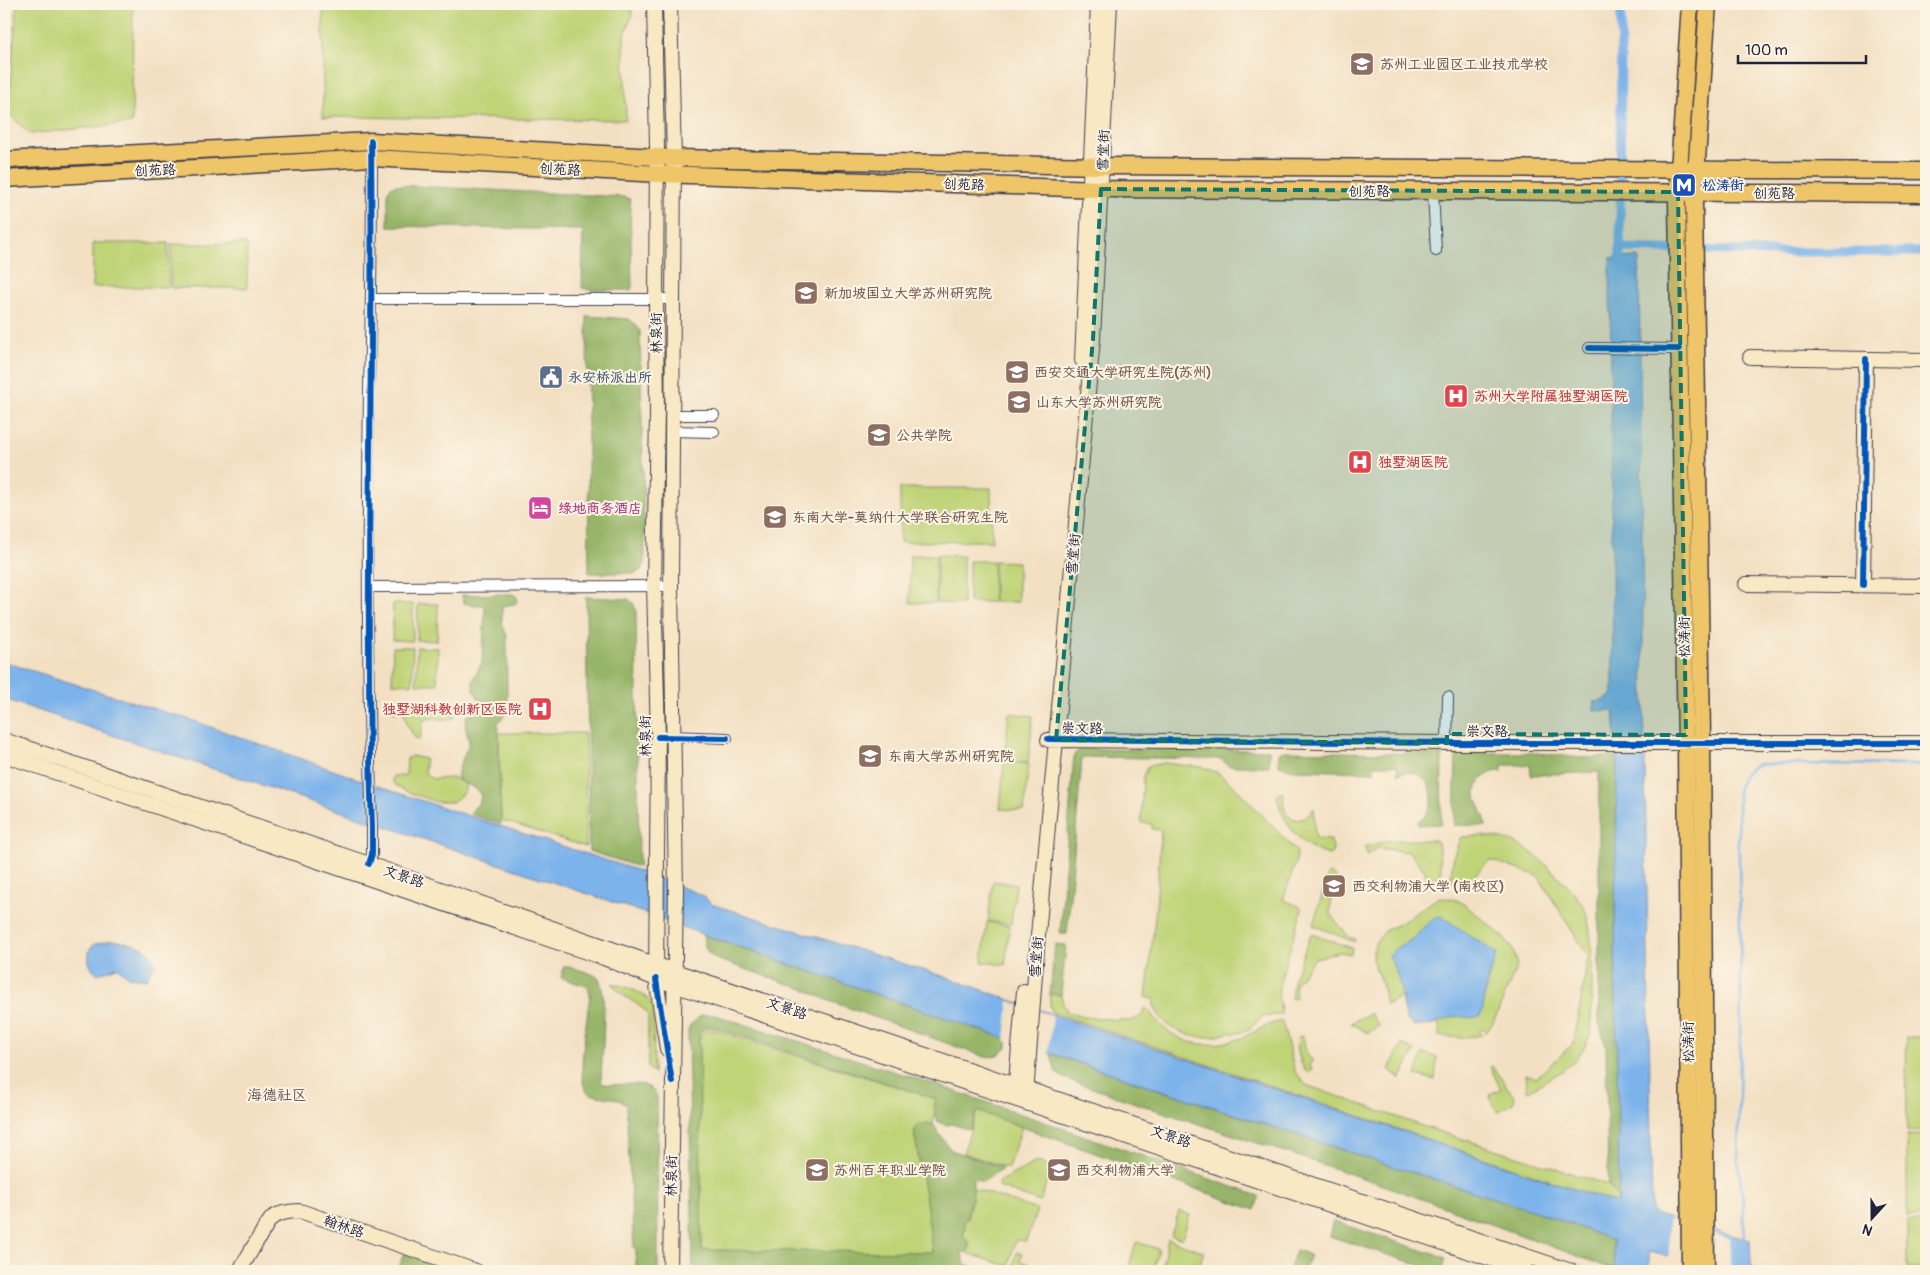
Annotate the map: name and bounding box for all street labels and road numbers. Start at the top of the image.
street label: 雪堂街 [1094,129,1113,171]
street label: 创苑路 [539,160,581,179]
street label: 创苑路 [134,161,176,180]
street label: 创苑路 [943,175,985,194]
street label: 创苑路 [1348,183,1390,200]
street label: 创苑路 [1753,185,1795,202]
street label: 林泉街 [648,312,665,354]
street label: 雪堂街 [1063,532,1084,576]
street label: 松涛街 [1676,616,1693,658]
street label: 林泉街 [637,715,654,757]
street label: 崇文路 [1061,720,1103,737]
street label: 崇文路 [1466,723,1508,740]
street label: 文景路 [381,862,426,891]
street label: 雪堂街 [1026,935,1047,979]
street label: 文景路 [764,994,809,1023]
street label: 松涛街 [1680,1021,1697,1063]
street label: 文景路 [1148,1122,1193,1151]
street label: 林泉街 [663,1155,680,1197]
street label: 翰林路 [321,1212,366,1241]

